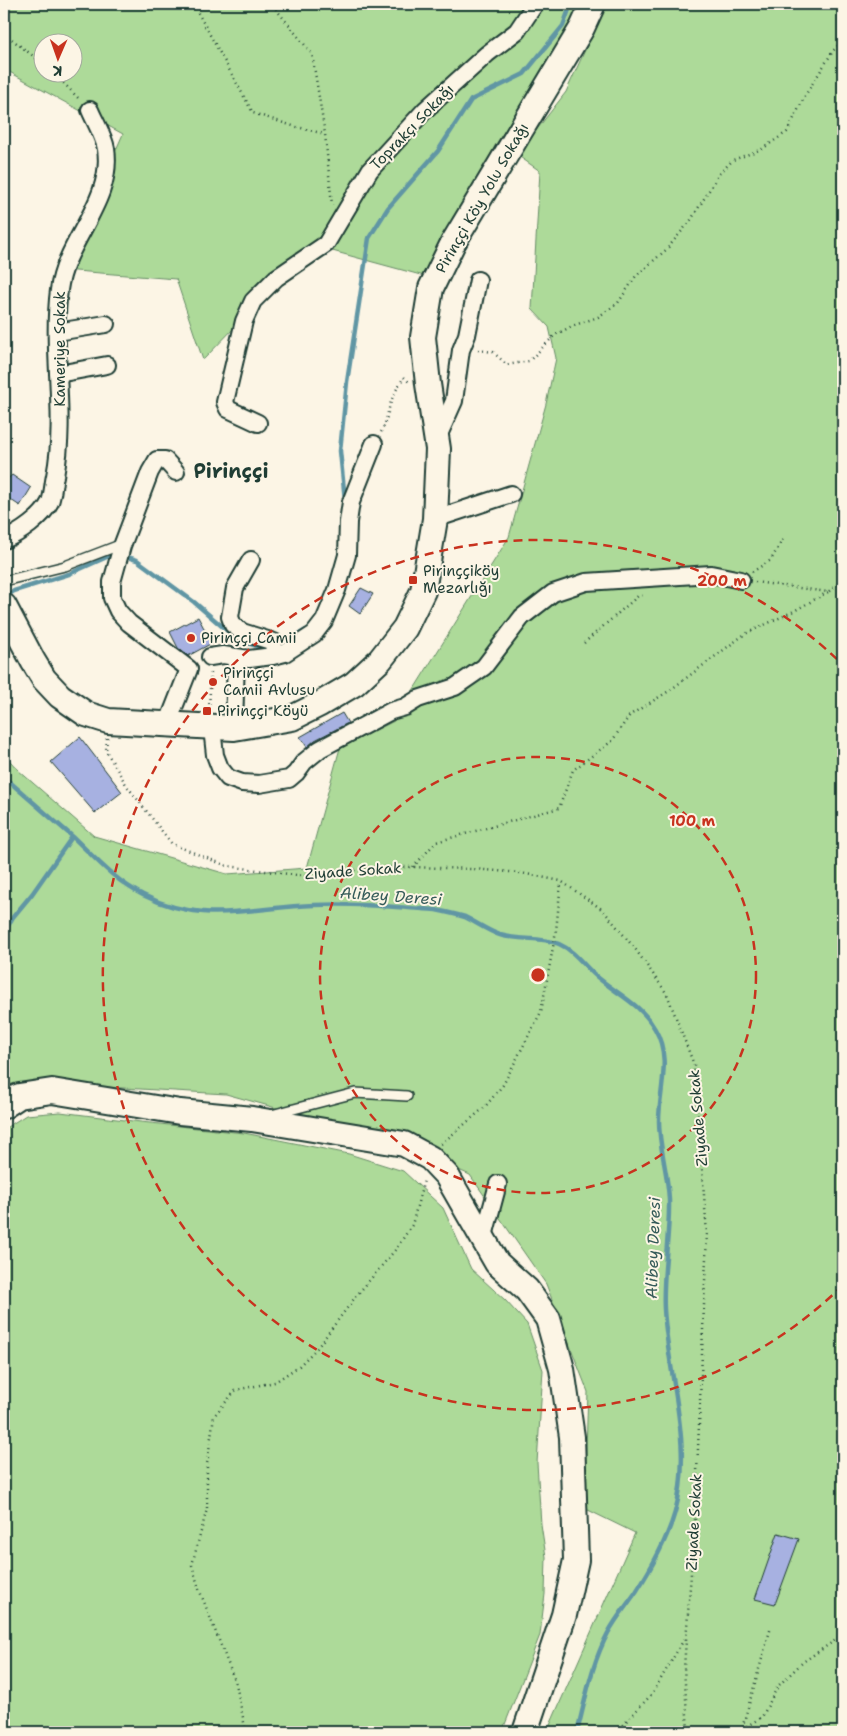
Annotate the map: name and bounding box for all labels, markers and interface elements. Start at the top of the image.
north arrow [32,32,82,82]
text: K [52,62,63,80]
street label: Toprakçı Sokağı [366,80,458,174]
street label: Pirinççi Köy Yolu Sokağı [431,119,533,277]
street label: Kameriye Sokak [50,291,70,407]
district label: Pirinççi [193,458,269,484]
place label: Pirinççiköy Mezarlığı [423,561,499,598]
text: 200 m [697,571,747,591]
marker: Pirinççiköy Mezarlığı [407,574,419,586]
place label: Pirinççi Camii [201,628,297,648]
marker: Pirinççi Camii [185,632,197,644]
place label: Pirinççi Camii Avlusu [223,663,315,700]
marker: Pirinççi Camii Avlusu [207,676,219,688]
place label: Pirinççi Köyü [217,701,308,721]
marker: Pirinççi Köyü [201,705,213,717]
text: 100 m [669,811,715,831]
street label: Ziyade Sokak [304,858,402,884]
water label: Alibey Deresi [339,882,443,910]
centre of rings [529,966,547,984]
street label: Ziyade Sokak [684,1069,712,1167]
water label: Alibey Deresi [641,1196,665,1299]
street label: Ziyade Sokak [681,1473,707,1571]

